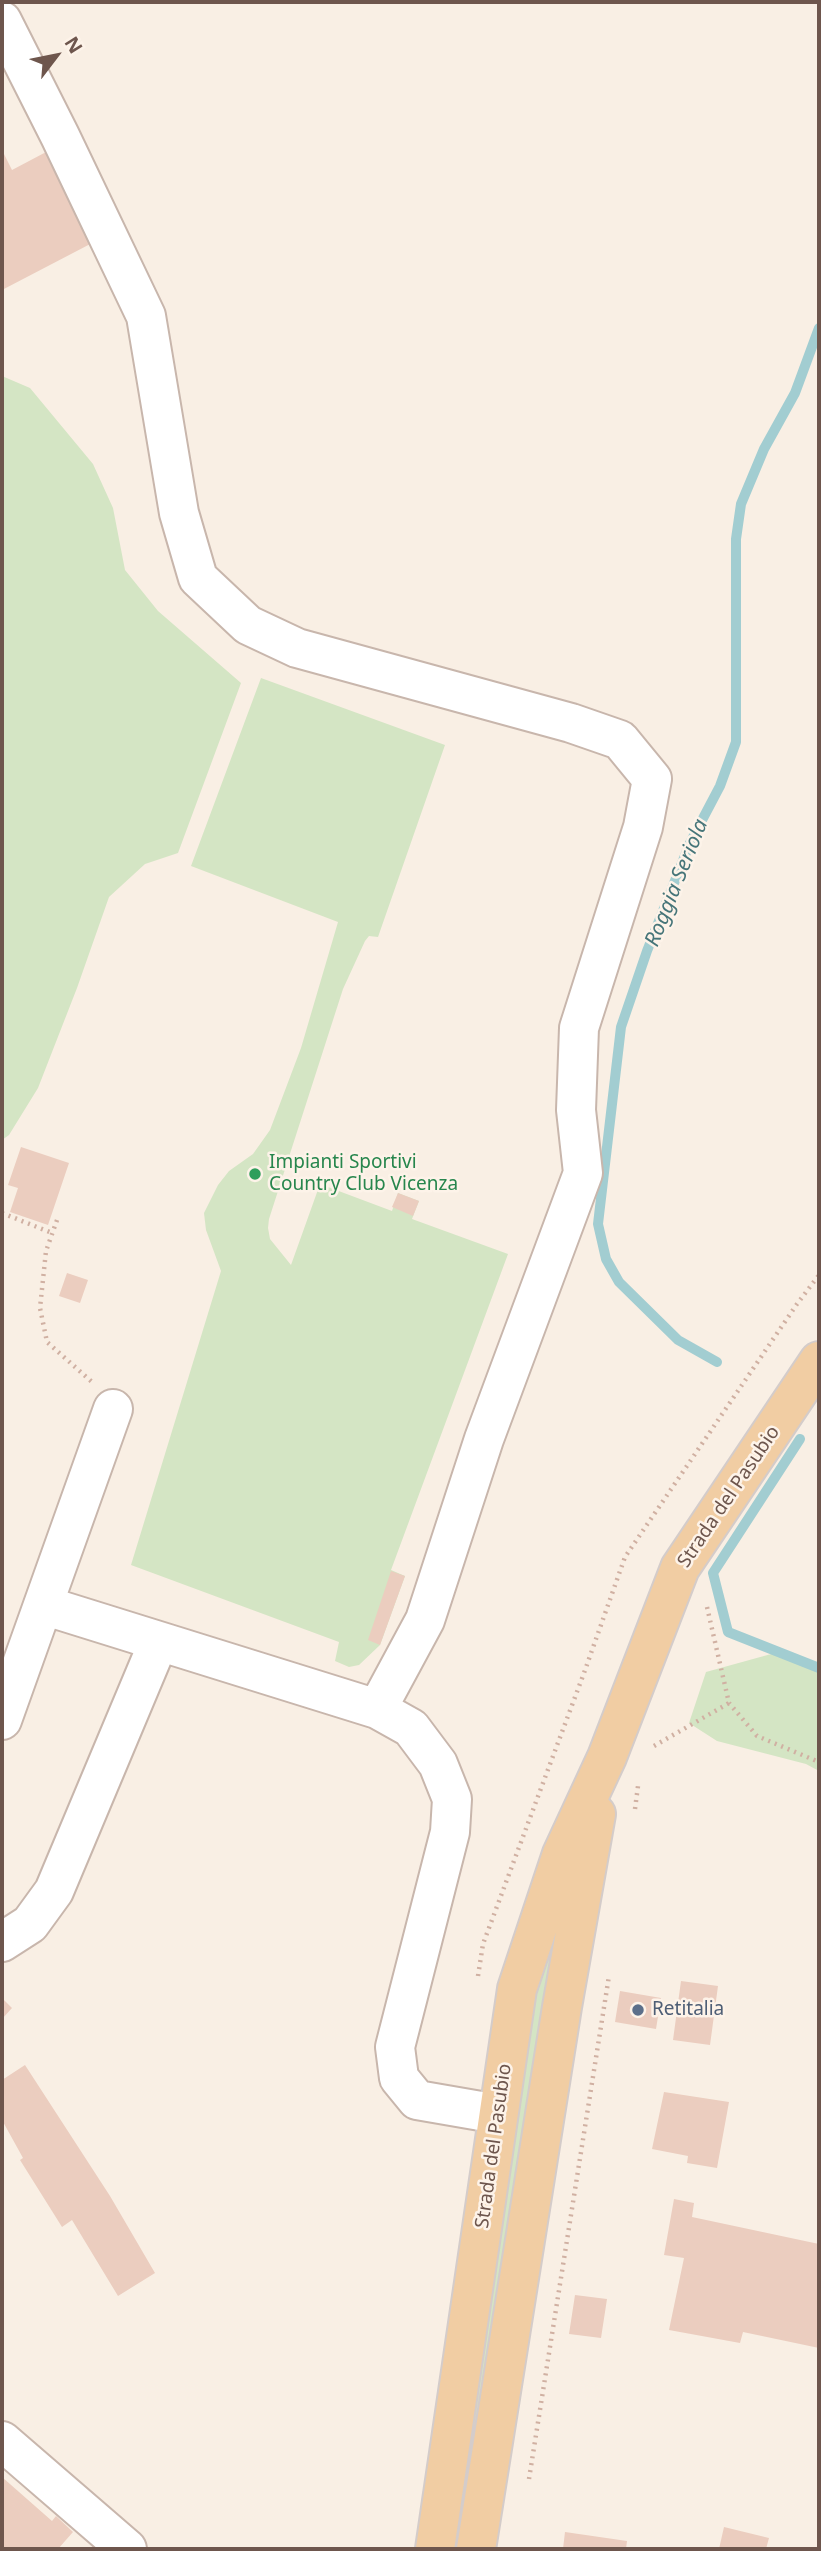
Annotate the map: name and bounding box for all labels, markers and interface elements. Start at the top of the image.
north arrow [21,21,91,91]
text: N [59,31,89,58]
water label: Roggia Seriola [640,816,714,950]
place label: Impianti Sportivi Country Club Vicenza [269,1152,458,1196]
marker: Impianti Sportivi Country Club Vicenza [247,1166,263,1182]
street label: Strada del Pasubio [673,1422,785,1572]
place label: Retitalia [652,1999,724,2021]
marker: Retitalia [630,2002,646,2018]
street label: Strada del Pasubio [471,2062,517,2230]

